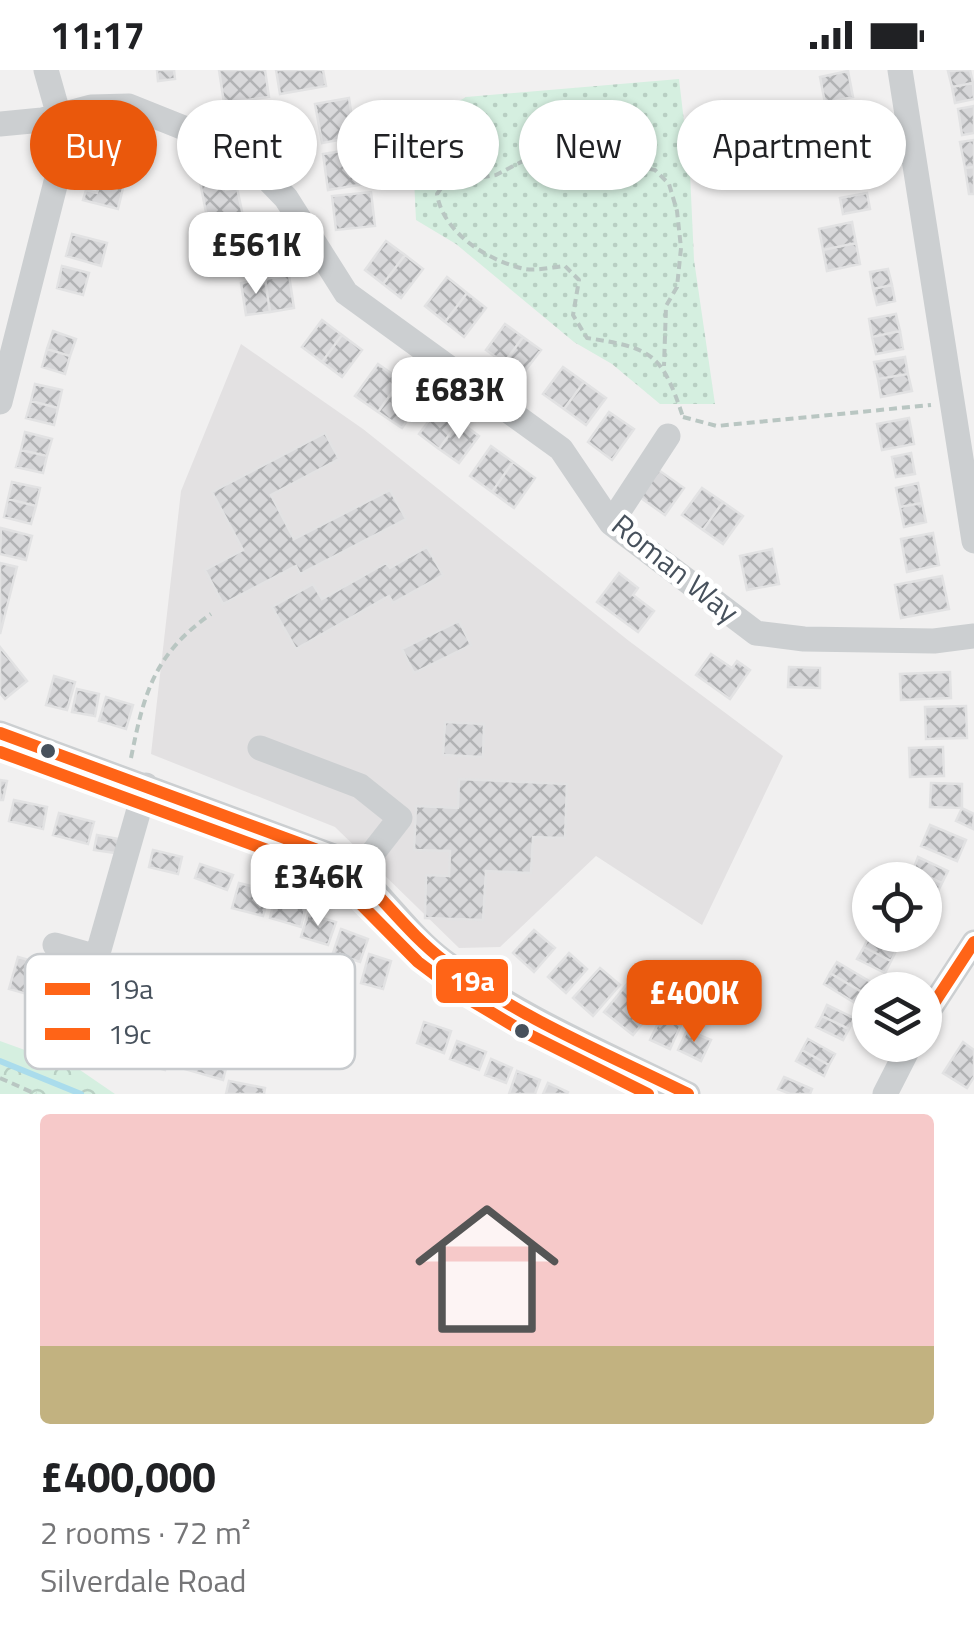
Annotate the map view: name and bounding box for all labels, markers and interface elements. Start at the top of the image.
text: 11:17 [50,6,145,64]
chip: Buy [30,100,157,190]
chip: Rent [177,100,317,190]
chip: Filters [337,100,499,190]
chip: New [519,100,657,190]
chip: Apartment [677,100,906,190]
pin: £561K [186,212,326,297]
text: £561K [211,220,301,268]
pin: £683K [389,357,529,442]
text: £683K [414,365,504,413]
street label: Roman Way [602,502,749,634]
unlabelled marker [38,741,58,761]
pin: £346K [248,844,388,929]
text: £346K [273,852,363,900]
map controls [852,862,942,1062]
button: locate [852,862,942,952]
legend [25,954,355,1069]
line badge: 19a [434,957,510,1005]
text: 19a [449,959,495,1002]
pin: £400K [624,960,764,1045]
text: 19a [108,967,153,1010]
text: £400K [649,968,739,1016]
button: layers [852,972,942,1062]
text: 19c [108,1012,152,1055]
unlabelled marker [512,1021,532,1041]
icon: home [397,1179,577,1359]
text: £400,000 [40,1444,216,1508]
text: 2 rooms · 72 m² [40,1508,251,1556]
text: Silverdale Road [40,1556,247,1604]

